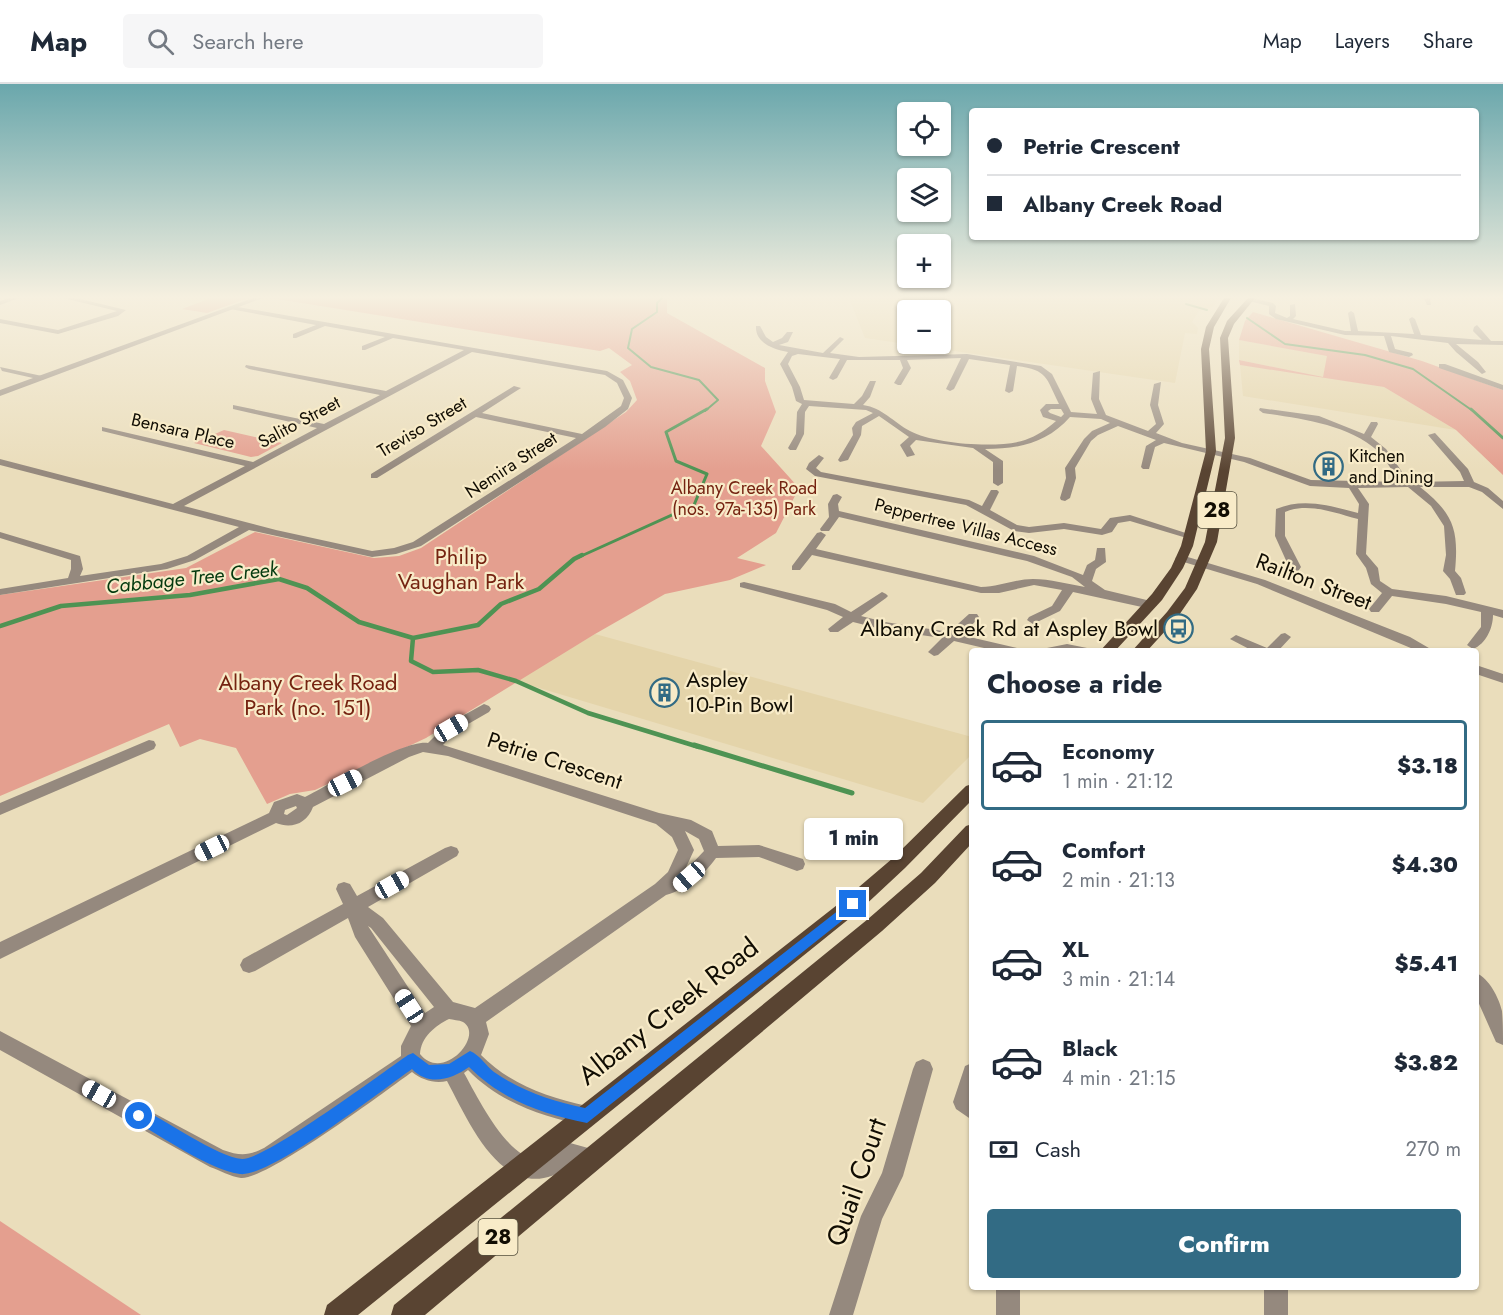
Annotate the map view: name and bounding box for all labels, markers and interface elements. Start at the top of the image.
search box [123,14,543,68]
text: Map [30,21,87,62]
icon: search [144,25,177,58]
text: Search here [192,25,304,57]
text: Map [1263,26,1302,56]
text: Layers [1335,26,1390,56]
text: Share [1423,26,1473,56]
map controls [897,102,951,354]
button: locate [897,102,951,156]
text: Petrie Crescent [1023,130,1180,162]
button: layers [897,168,951,222]
text: Albany Creek Road [1023,188,1222,220]
button: + [897,234,951,288]
button: − [897,300,951,354]
street label: Salito Street [253,389,345,455]
street label: Treviso Street [372,390,472,464]
street label: Bensara Place [129,406,237,456]
street label: Nemira Street [460,425,563,505]
place label: Kitchen and Dining [1349,443,1434,490]
building icon: Kitchen and Dining [1312,450,1344,482]
park label: Albany Creek Road (nos. 97a-135) Park [671,475,817,522]
street label: Peppertree Villas Access [872,492,1060,562]
road number: 28 [1198,492,1236,528]
park label: Philip Vaughan Park [398,540,525,597]
street label: Railton Street [1251,544,1377,618]
water label: Cabbage Tree Creek [105,554,281,601]
place label: Albany Creek Rd at Aspley Bowl [860,612,1158,644]
bus stop icon: Albany Creek Rd at Aspley Bowl [1163,612,1195,644]
place label: Aspley 10-Pin Bowl [686,663,794,720]
text: Choose a ride [987,664,1162,703]
park label: Albany Creek Road Park (no. 151) [218,666,398,723]
building icon: Aspley 10-Pin Bowl [649,676,681,708]
car [431,711,471,745]
street label: Petrie Crescent [483,723,627,797]
text: Economy [1062,735,1154,767]
icon: car [990,738,1044,792]
text: $3.18 [1397,749,1458,781]
car [325,767,365,799]
text: 1 min · 21:12 [1062,767,1173,796]
callout: 1 min [804,817,902,859]
text: 1 min [828,824,879,853]
car [192,832,232,864]
text: Comfort [1062,834,1145,866]
icon: car [990,837,1044,891]
text: $4.30 [1392,848,1458,880]
car [670,858,708,896]
text: 2 min · 21:13 [1062,866,1175,895]
car [372,868,412,902]
route end [839,890,866,917]
street label: Albany Creek Road [569,928,767,1094]
text: XL [1062,933,1089,965]
icon: car [990,936,1044,990]
text: $5.41 [1394,947,1458,979]
text: 3 min · 21:14 [1062,965,1175,994]
car [392,986,426,1026]
text: Black [1062,1032,1118,1064]
icon: car [990,1035,1044,1089]
text: $3.82 [1394,1046,1458,1078]
text: 4 min · 21:15 [1062,1064,1176,1093]
car [79,1077,119,1111]
route start [125,1102,152,1129]
street label: Quail Court [816,1112,896,1251]
icon: cash [987,1133,1020,1166]
text: Cash [1035,1133,1081,1165]
text: 270 m [1406,1135,1461,1164]
button: Confirm [987,1209,1461,1278]
road number: 28 [478,1219,518,1255]

